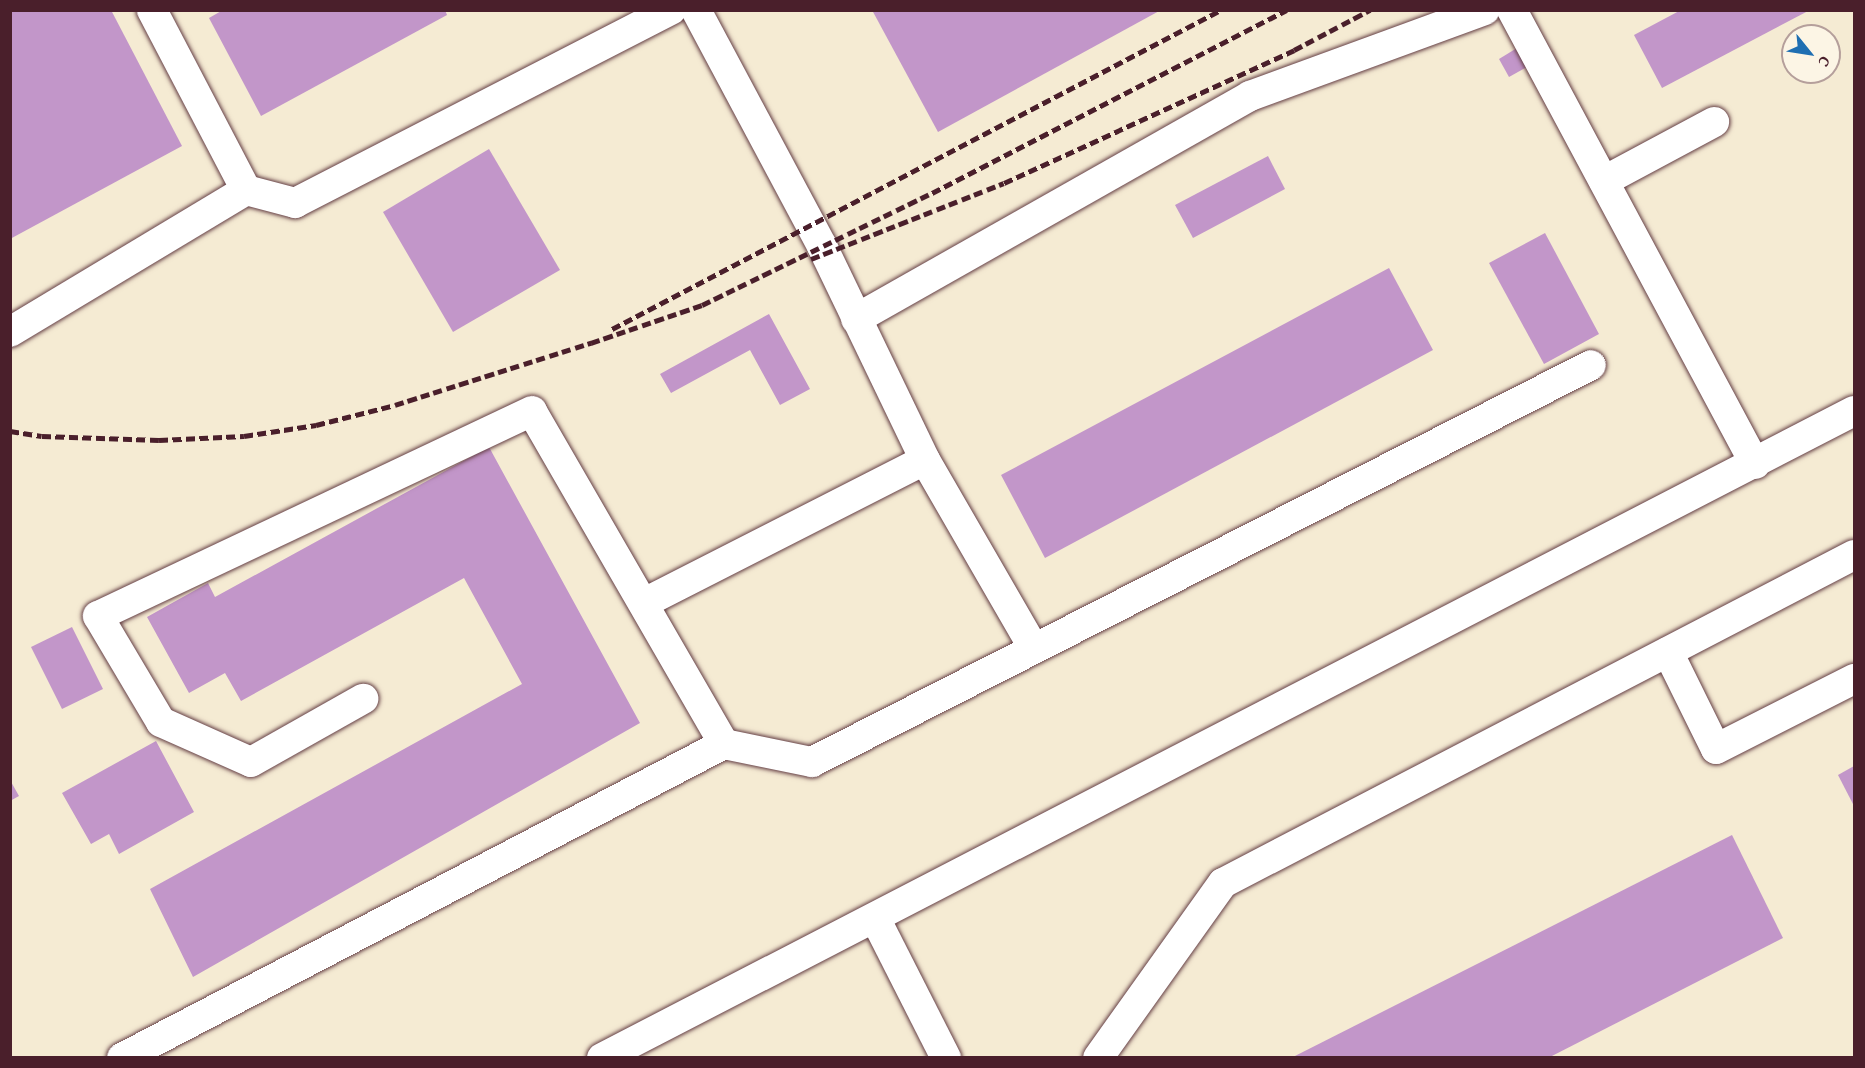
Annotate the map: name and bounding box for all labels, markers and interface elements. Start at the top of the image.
north arrow [1781,24,1841,84]
text: С [1812,52,1838,72]

